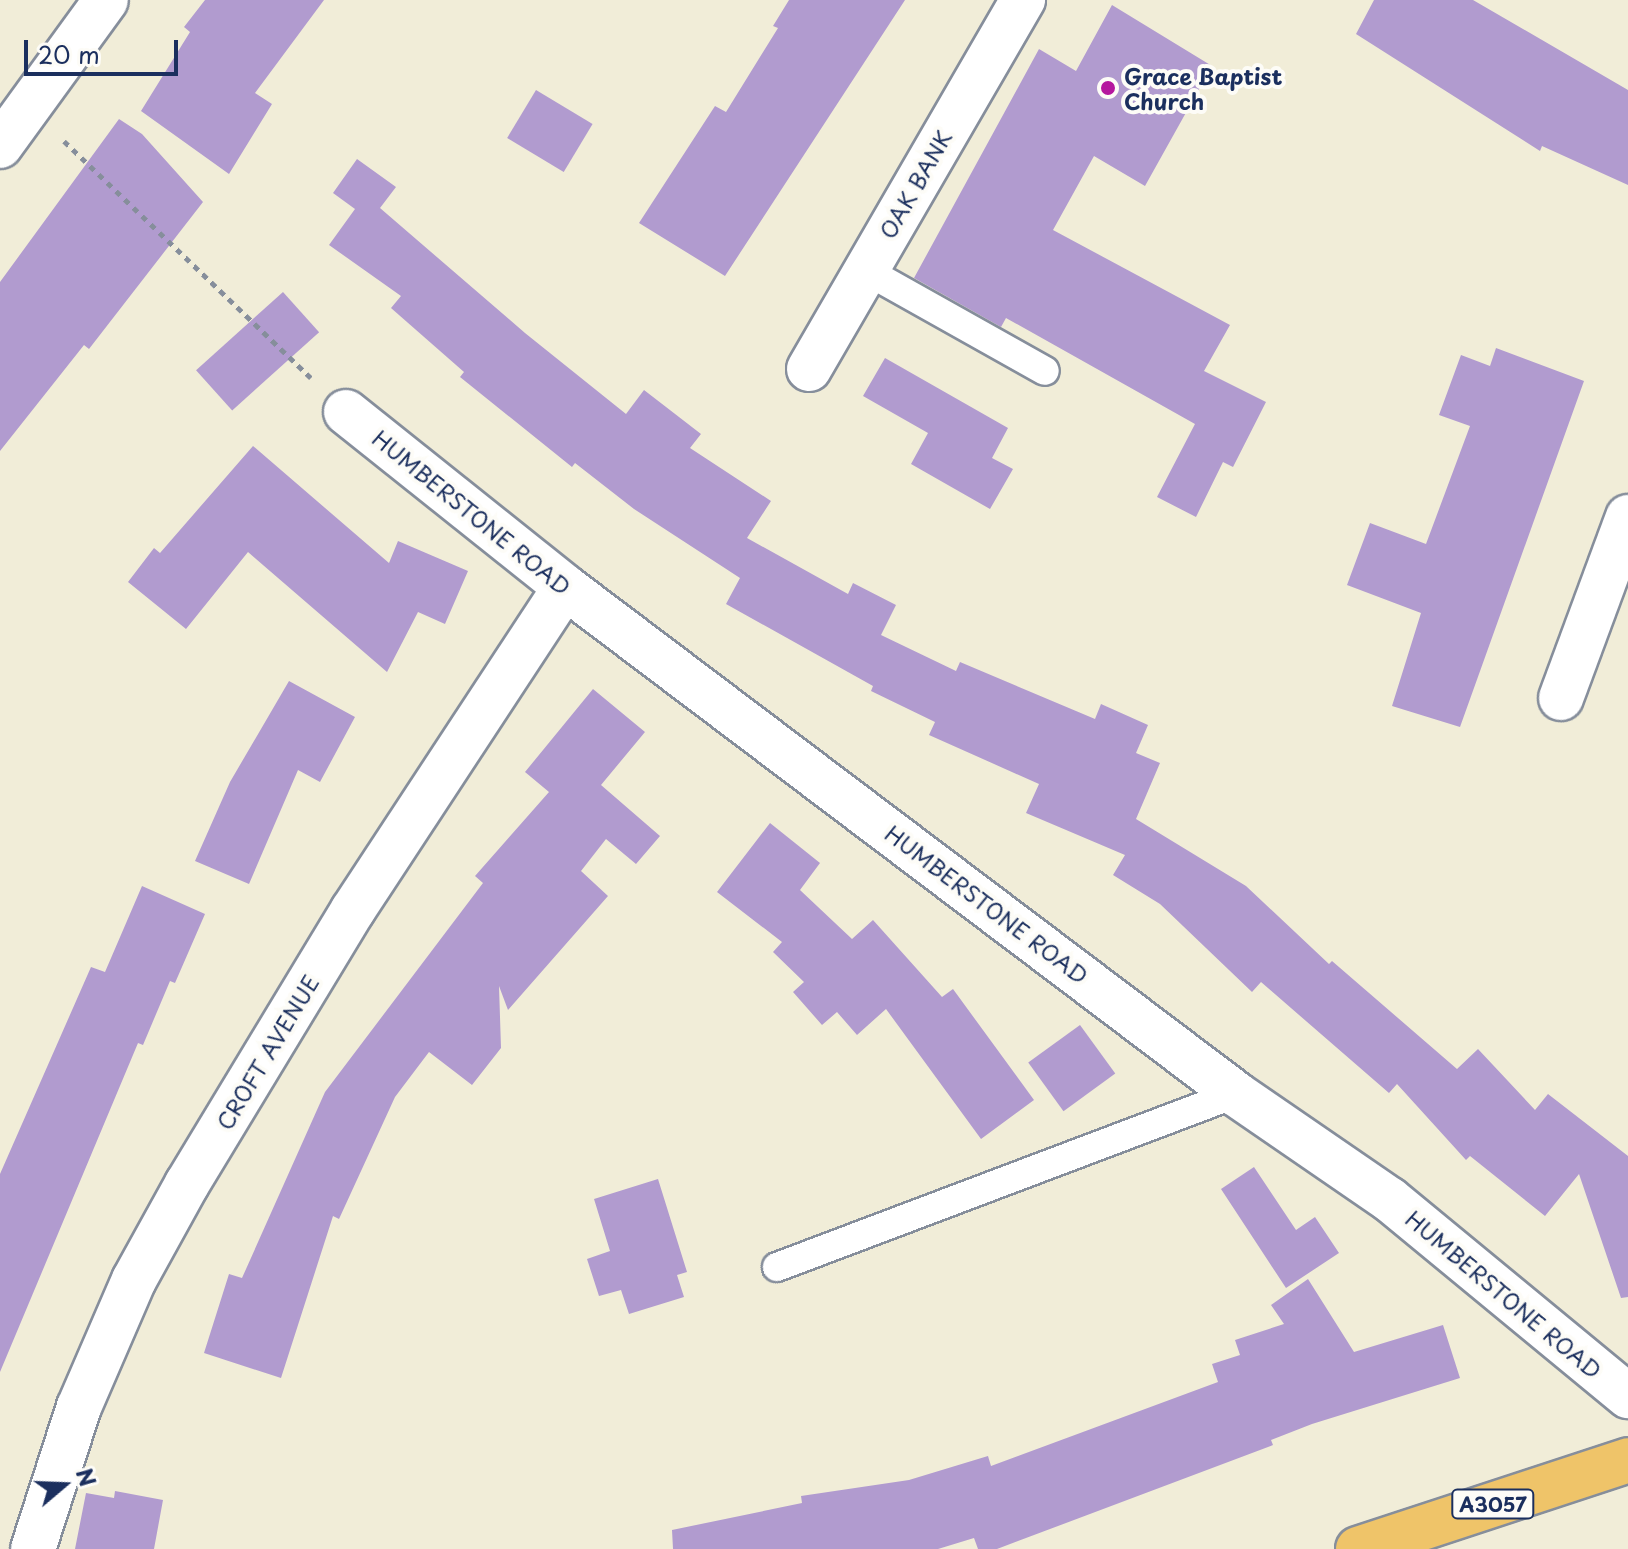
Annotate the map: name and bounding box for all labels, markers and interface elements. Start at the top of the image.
scale bar [28,24,182,74]
text: 20 m [38,36,100,72]
place label: Grace Baptist Church [1124,62,1281,114]
marker: Grace Baptist Church [1099,79,1117,97]
street label: OAK BANK [873,125,957,243]
street label: HUMBERSTONE ROAD [368,424,576,600]
street label: HUMBERSTONE ROAD [880,819,1094,989]
street label: CROFT AVENUE [210,970,324,1134]
street label: HUMBERSTONE ROAD [1401,1204,1607,1384]
north arrow [24,1445,104,1525]
text: N [69,1463,106,1491]
road number: A3057 [1451,1488,1535,1520]

